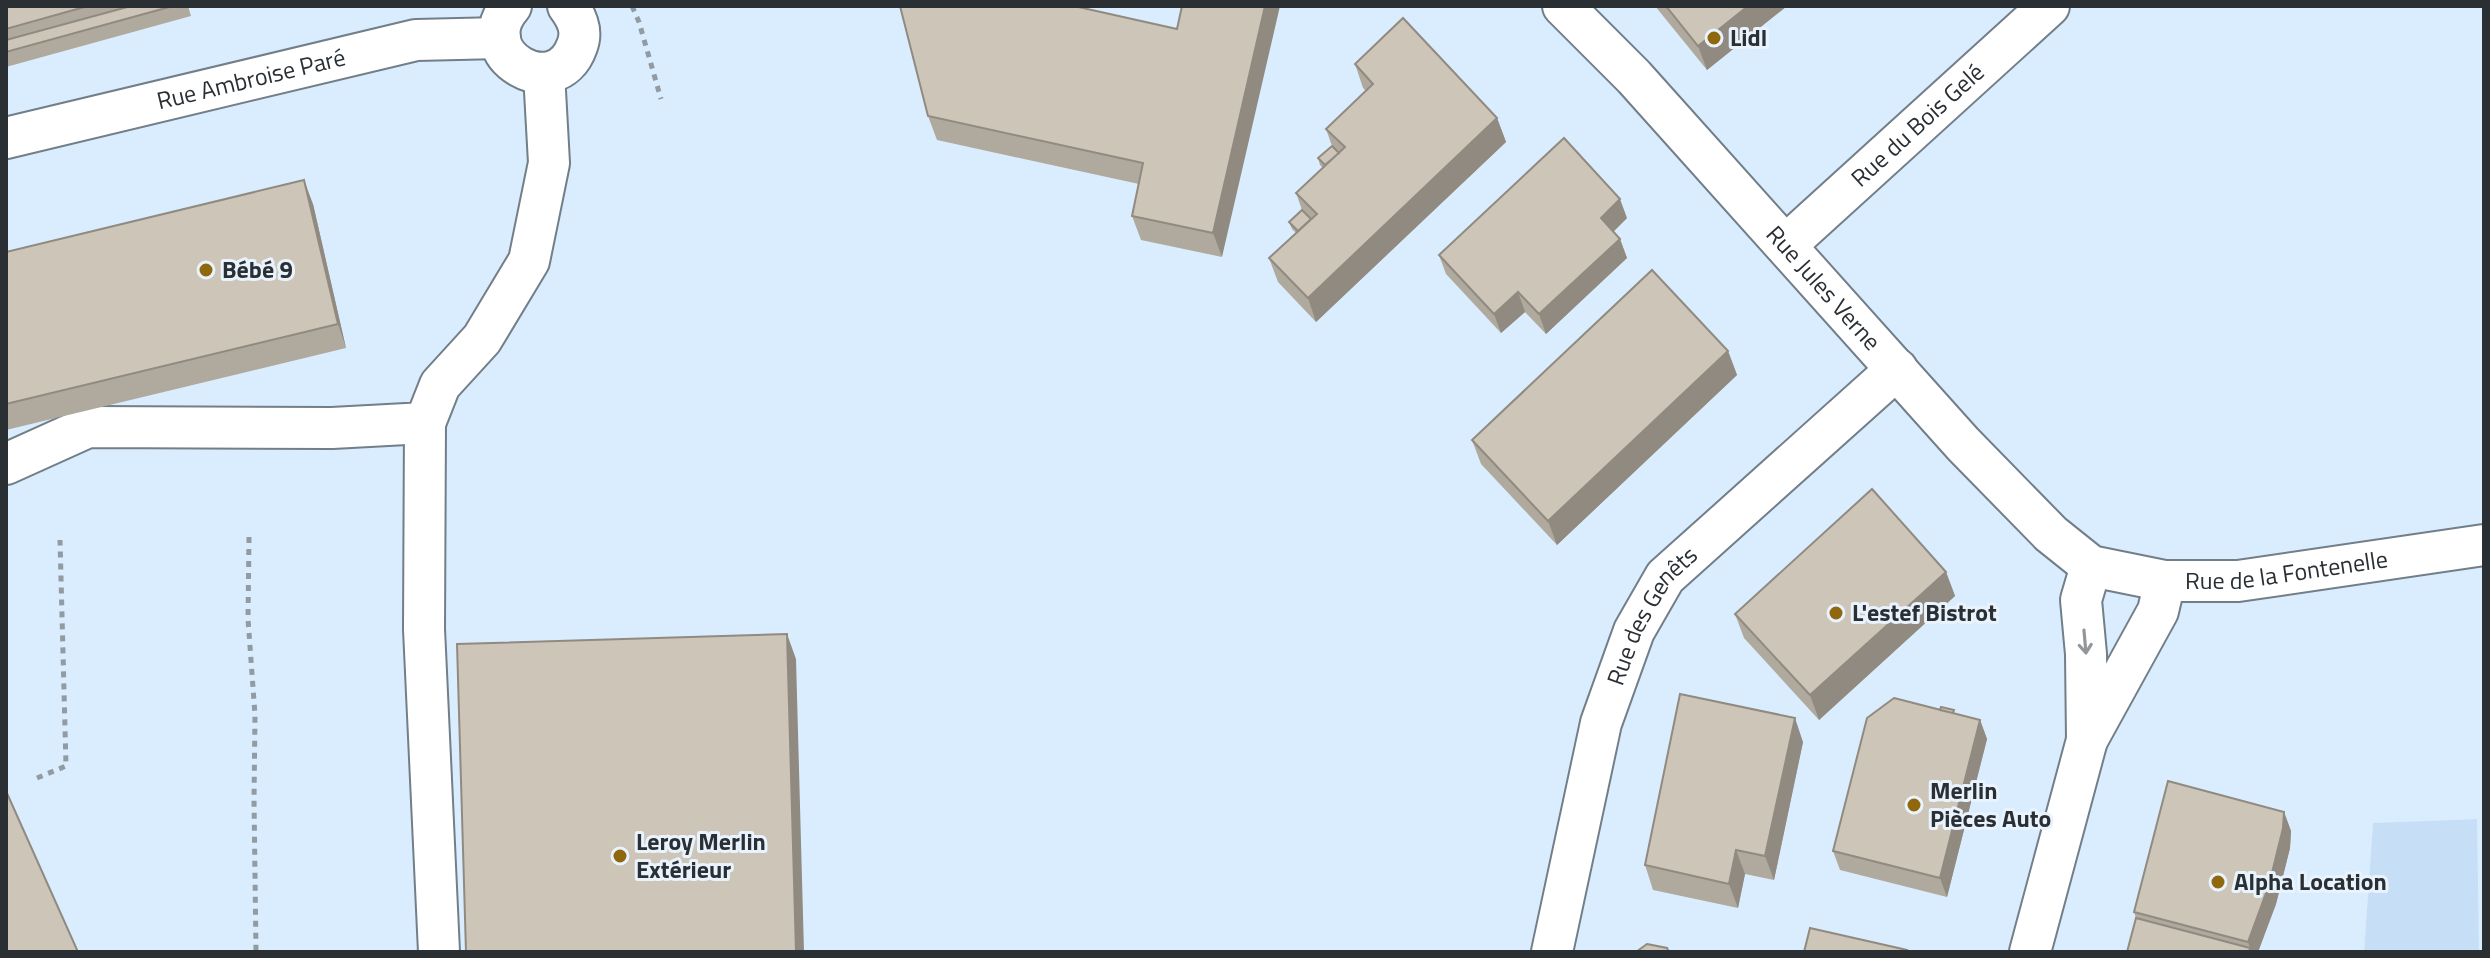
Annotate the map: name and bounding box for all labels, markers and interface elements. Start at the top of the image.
place label: Lidl [1730,19,1767,55]
marker: Lidl [1705,29,1723,47]
street label: Rue Ambroise Paré [153,39,349,118]
street label: Rue du Bois Gelé [1842,54,1992,195]
street label: Rue Jules Verne [1758,217,1890,358]
place label: Bébé 9 [222,251,293,287]
marker: Bébé 9 [197,261,215,279]
street label: Rue des Genêts [1597,537,1705,690]
street label: Rue de la Fontenelle [2185,540,2390,598]
place label: L'estef Bistrot [1852,594,1997,630]
marker: L'estef Bistrot [1827,604,1845,622]
one-way arrow [2077,628,2092,655]
place label: Merlin Pièces Auto [1930,772,2051,836]
marker: Merlin Pièces Auto [1905,796,1923,814]
place label: Leroy Merlin Extérieur [636,823,766,887]
marker: Leroy Merlin Extérieur [611,847,629,865]
place label: Alpha Location [2234,863,2387,899]
marker: Alpha Location [2209,873,2227,891]

